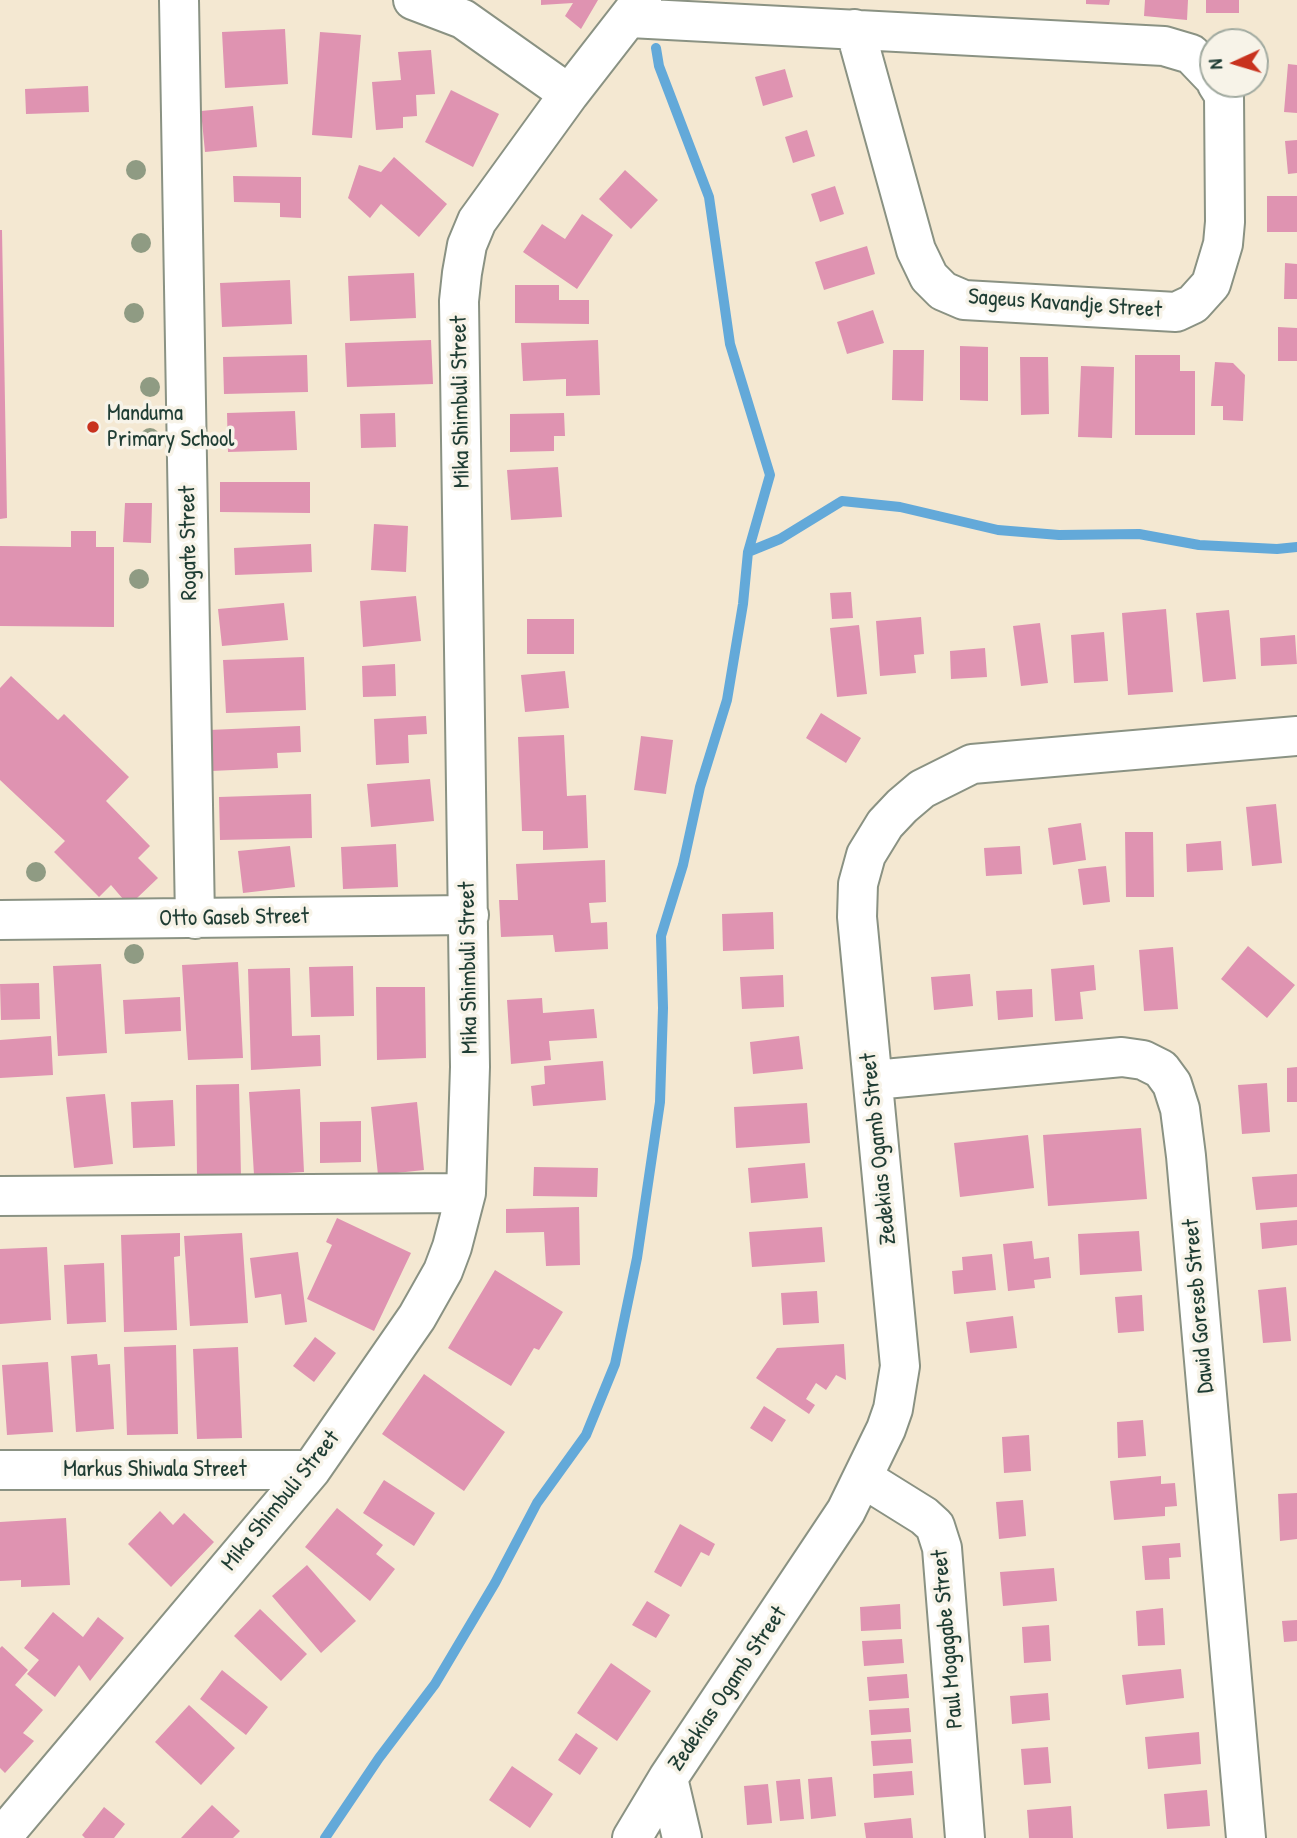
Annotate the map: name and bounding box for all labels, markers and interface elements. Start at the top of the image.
north arrow [1199,28,1269,98]
text: N [1202,58,1228,70]
street label: Sageus Kavandje Street [967,283,1163,325]
street label: Mika Shimbuli Street [446,316,476,488]
place label: Manduma Primary School [107,400,234,454]
marker: Manduma Primary School [85,419,101,435]
street label: Rogate Street [174,485,204,601]
street label: Mika Shimbuli Street [454,882,484,1054]
street label: Otto Gaseb Street [159,903,309,933]
street label: Zedekias Ogamb Street [855,1052,903,1246]
street label: Dawid Goreseb Street [1178,1218,1220,1394]
street label: Mika Shimbuli Street [216,1425,346,1577]
street label: Markus Shiwala Street [63,1456,247,1484]
street label: Paul Mogagabe Street [926,1548,970,1730]
street label: Zedekias Ogamb Street [663,1601,793,1777]

